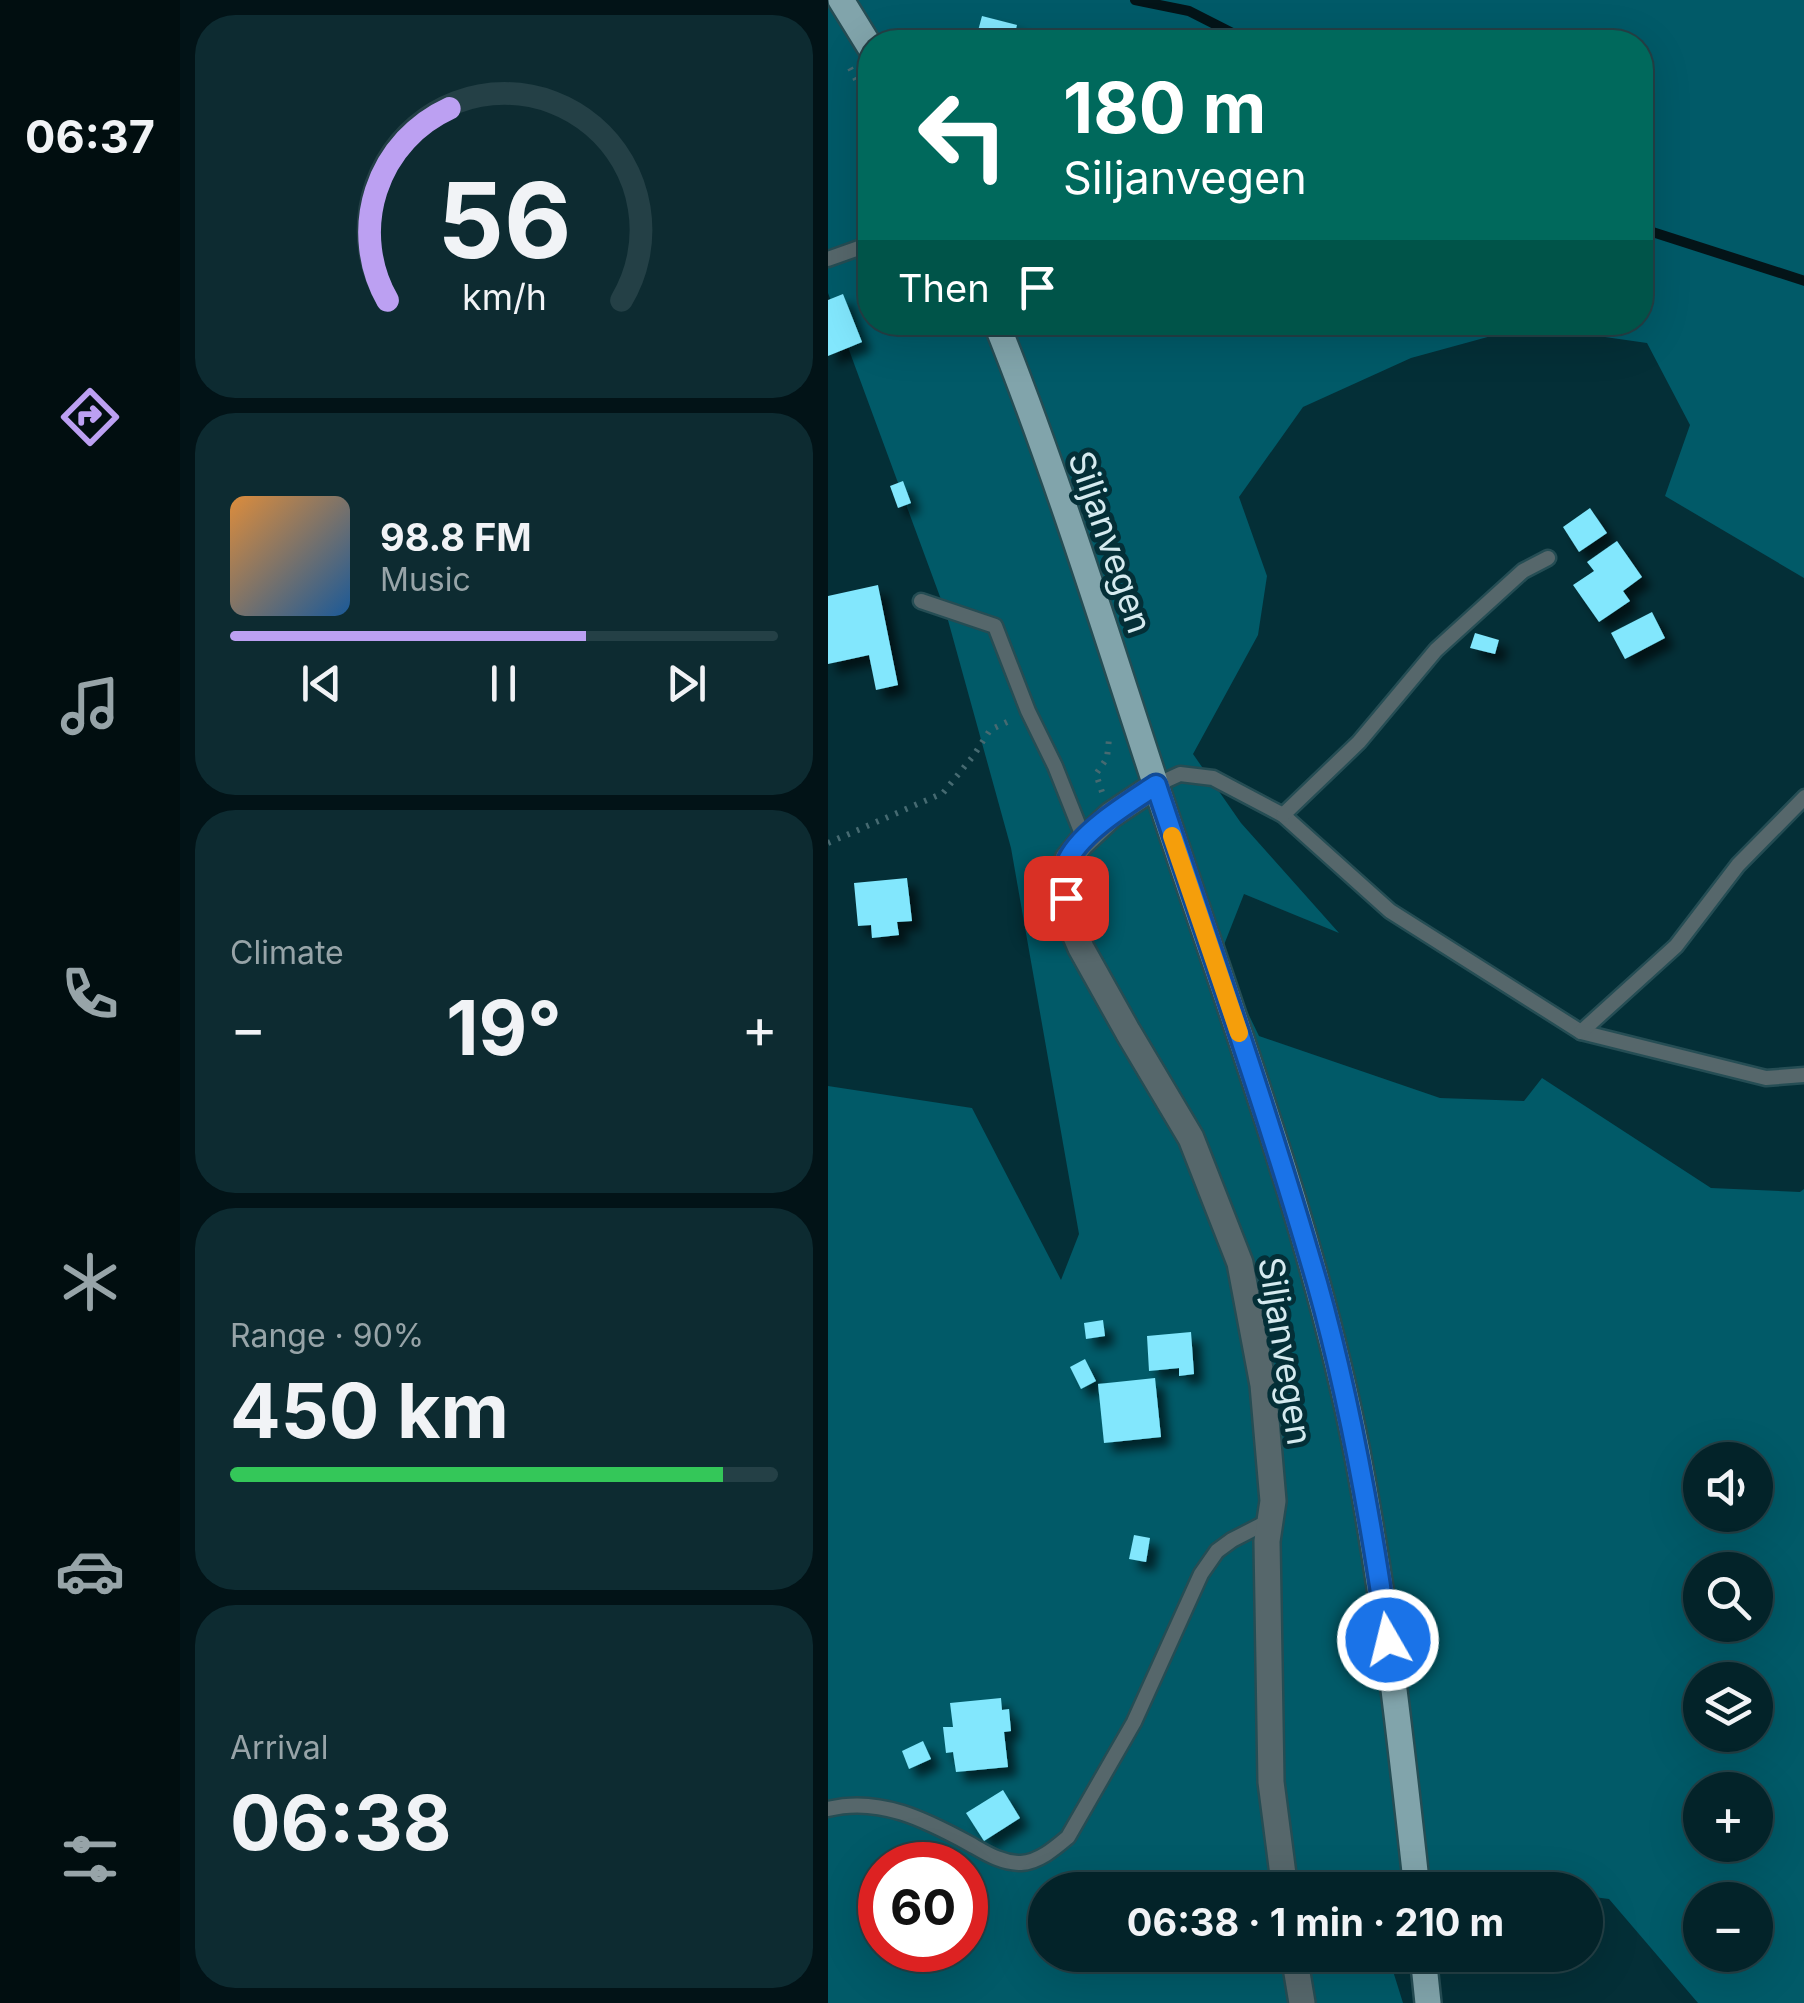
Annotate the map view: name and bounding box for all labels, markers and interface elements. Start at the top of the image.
text: 180 m [1063,65,1266,150]
icon: left [898,70,1028,200]
text: 06:37 [25,109,155,164]
text: Siljanvegen [1063,150,1307,205]
text: 56 [437,157,571,283]
icon: arrive [1010,260,1065,315]
text: Then [898,265,990,311]
text: km/h [462,275,546,319]
icon: directions [55,382,125,452]
street label: Siljanvegen [1060,446,1162,638]
text: 98.8 FM [380,514,532,560]
text: Music [380,560,471,599]
icon: previous [294,656,349,711]
icon: pause [476,656,531,711]
icon: next [659,656,714,711]
icon: music [55,671,125,741]
pin [1024,856,1109,941]
icon: arrive [1039,871,1094,926]
text: Climate [230,933,344,972]
icon: phone [55,959,125,1029]
text: 19° [446,982,562,1073]
text: − [230,995,266,1061]
text: + [742,995,778,1061]
icon: climate [55,1247,125,1317]
street label: Siljanvegen [1250,1254,1322,1448]
text: Range · 90% [230,1316,424,1355]
text: 450 km [230,1365,509,1456]
map controls [1683,1442,1773,1972]
button: sound [1683,1442,1773,1532]
icon: car [55,1536,125,1606]
button: search [1683,1552,1773,1642]
position arrow [1336,1588,1440,1692]
button: layers [1683,1662,1773,1752]
text: Arrival [230,1728,328,1767]
button: + [1683,1772,1773,1862]
text: 06:38 [230,1777,452,1868]
icon: filters [55,1824,125,1894]
speed limit sign: 60 [858,1842,988,1972]
button: − [1683,1882,1773,1972]
text: 06:38 · 1 min · 210 m [1127,1899,1504,1945]

